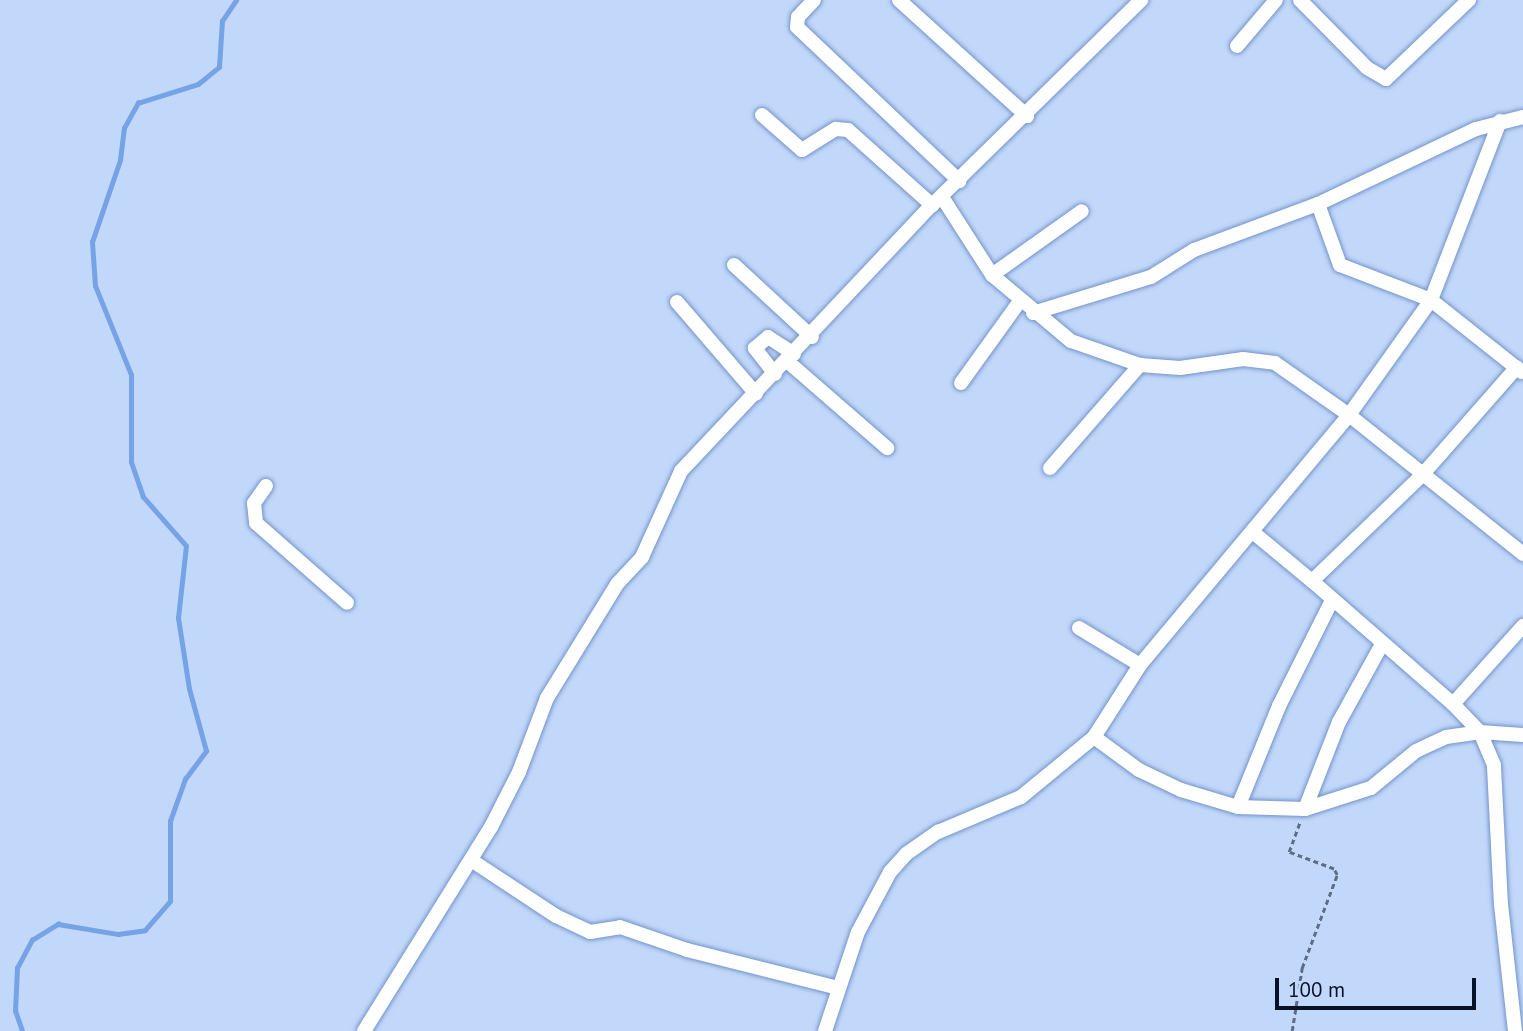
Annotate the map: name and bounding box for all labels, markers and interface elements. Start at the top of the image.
scale bar [1278,964,1479,1008]
text: 100 m [1288,976,1345,1003]

